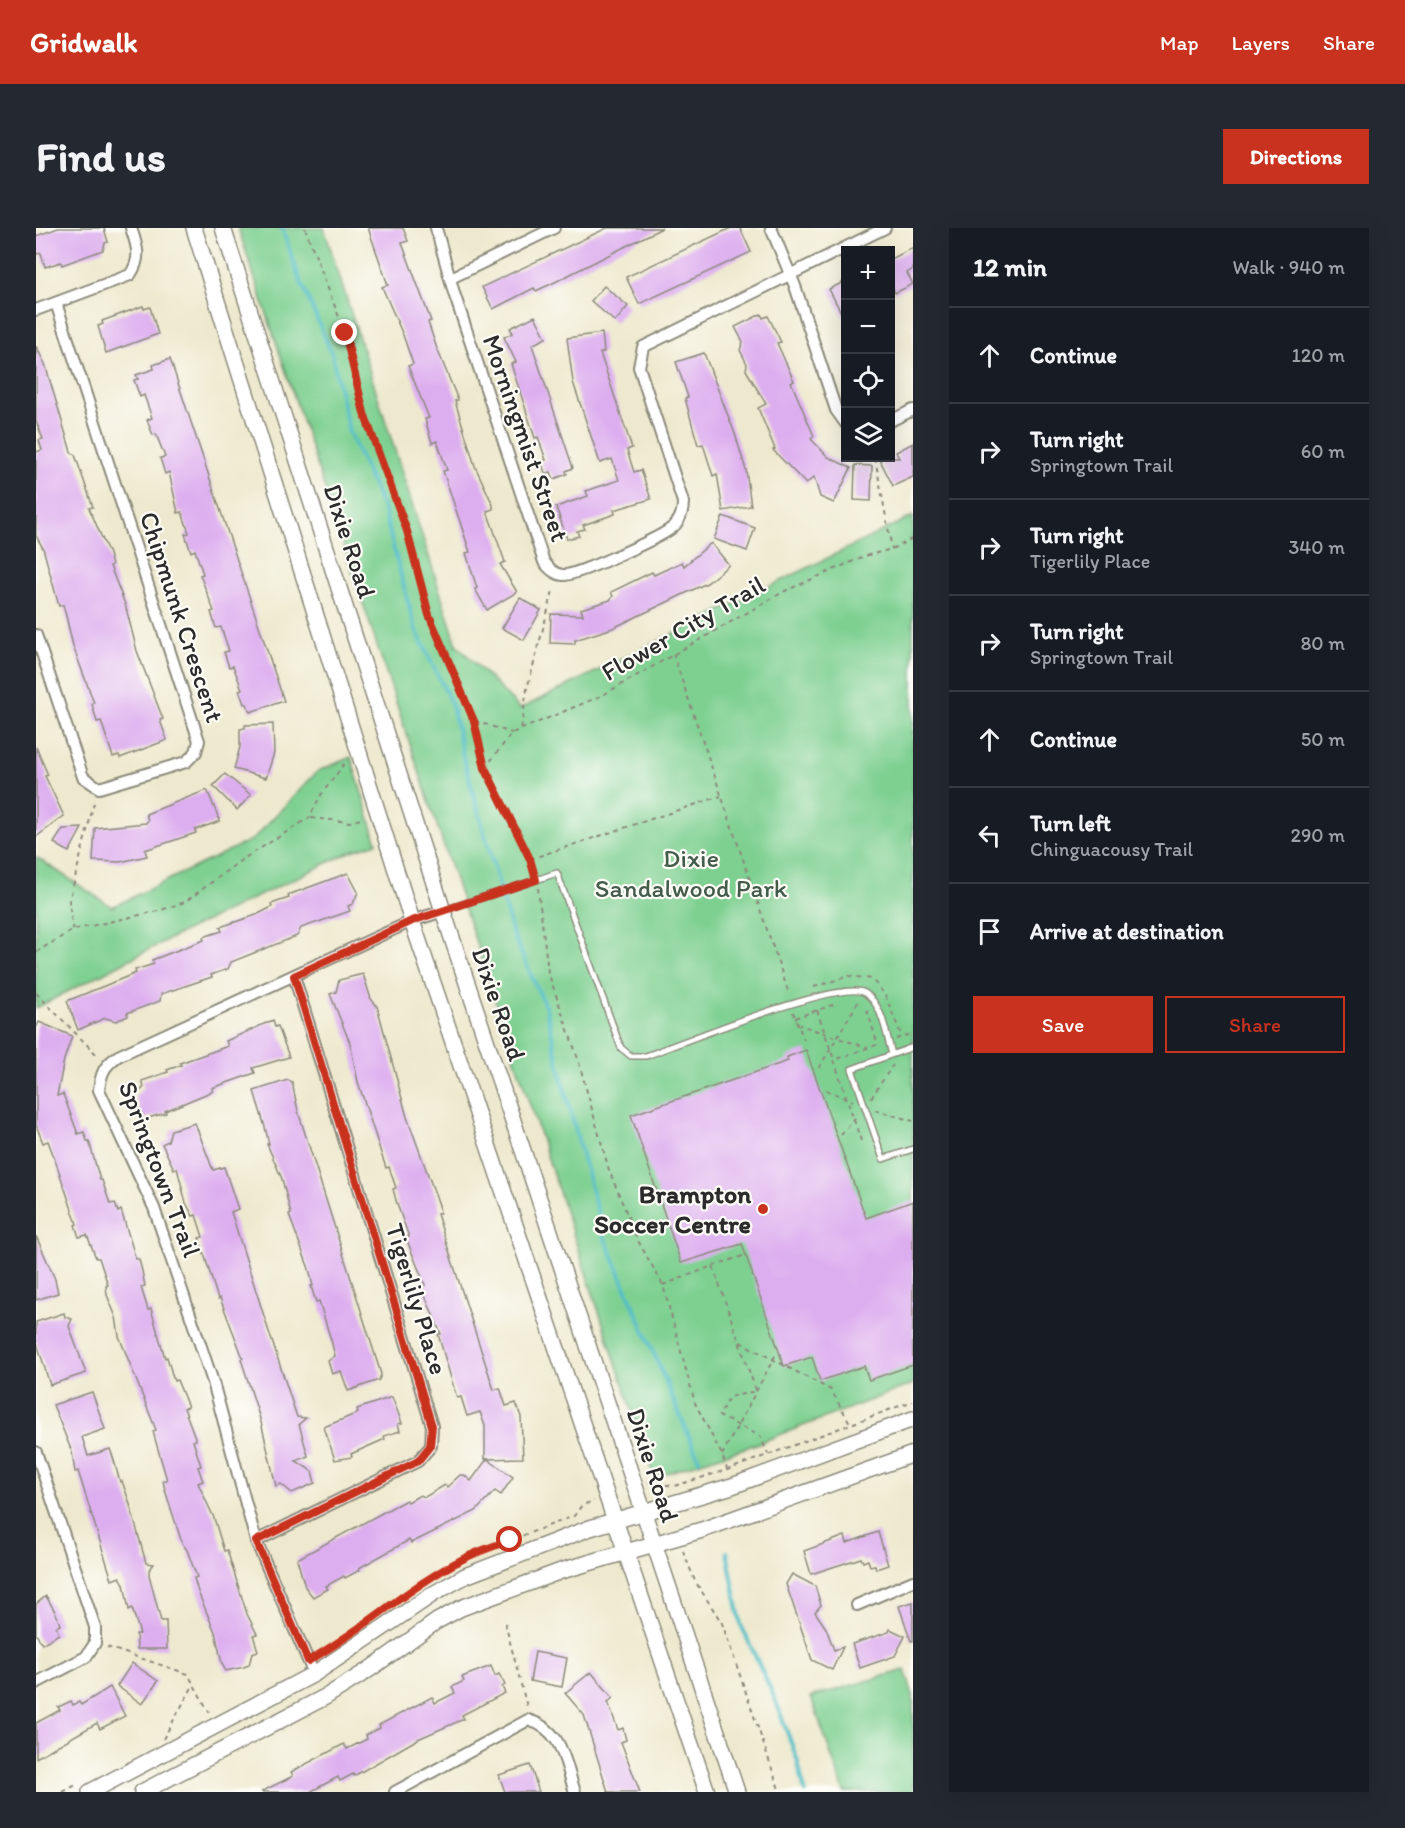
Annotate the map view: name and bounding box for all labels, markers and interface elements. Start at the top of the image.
text: Gridwalk [30,25,138,59]
text: Map [1160,30,1199,55]
text: Layers [1232,30,1290,55]
text: Share [1323,30,1375,55]
button: Directions [1223,129,1369,184]
text: Find us [36,131,166,182]
map controls [841,246,895,462]
button: + [841,246,895,300]
text: 12 min [973,251,1047,283]
text: Walk · 940 m [1232,255,1345,279]
button: − [841,300,895,354]
route end [331,319,357,345]
street label: Morningmist Street [476,330,576,546]
icon: ahead [973,339,1006,372]
text: Continue [1030,342,1117,369]
text: 120 m [1292,343,1345,367]
button: locate [841,354,895,408]
button: layers [841,408,895,462]
text: Turn right [1030,426,1124,453]
icon: right [973,435,1006,468]
text: 60 m [1301,439,1345,463]
text: Springtown Trail [1030,453,1173,477]
street label: Dixie Road [316,480,384,603]
street label: Chipmunk Crescent [133,507,231,727]
text: Turn right [1030,522,1124,549]
icon: right [973,531,1006,564]
text: 340 m [1288,535,1345,559]
text: Tigerlily Place [1030,549,1150,573]
street label: Flower City Trail [595,568,771,688]
text: Turn right [1030,618,1124,645]
icon: right [973,627,1006,660]
text: 80 m [1300,631,1345,655]
text: Springtown Trail [1030,645,1173,669]
icon: ahead [973,723,1006,756]
text: Continue [1030,726,1117,753]
text: 50 m [1301,727,1345,751]
text: Turn left [1030,810,1111,837]
icon: left [973,819,1006,852]
text: 290 m [1290,823,1345,847]
text: Chinguacousy Trail [1030,837,1193,861]
park label: Dixie Sandalwood Park [595,842,788,904]
icon: arrive [973,915,1006,948]
text: Arrive at destination [1030,918,1224,945]
street label: Dixie Road [465,943,534,1066]
button: Save [973,996,1153,1053]
button: Share [1165,996,1345,1053]
street label: Springtown Trail [112,1076,208,1262]
place label: Brampton Soccer Centre [594,1178,751,1240]
marker: Brampton Soccer Centre [756,1202,770,1216]
street label: Tigerlily Place [379,1220,455,1378]
street label: Dixie Road [619,1404,687,1527]
route start [496,1526,522,1552]

